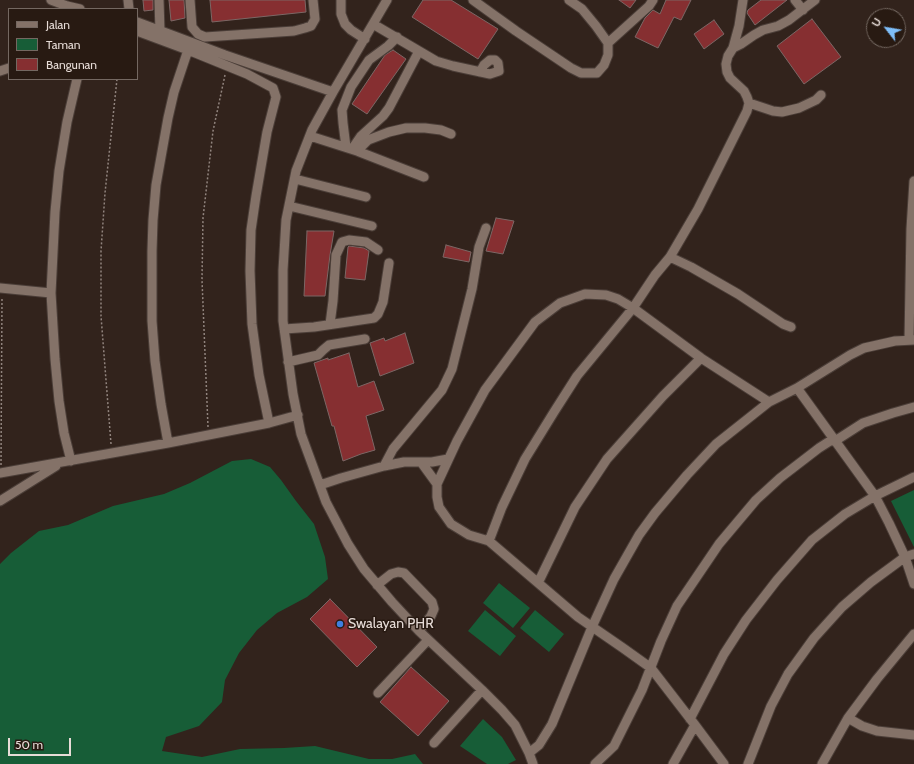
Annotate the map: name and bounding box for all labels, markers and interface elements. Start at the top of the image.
legend [8,8,138,80]
north arrow [866,8,906,48]
text: U [869,15,885,29]
text: Jalan [46,17,70,32]
text: Taman [46,37,80,52]
text: Bangunan [46,57,97,72]
place label: Swalayan PHR [348,616,434,632]
marker: Swalayan PHR [335,619,345,629]
scale bar [10,730,73,756]
text: 50 m [15,737,43,752]

